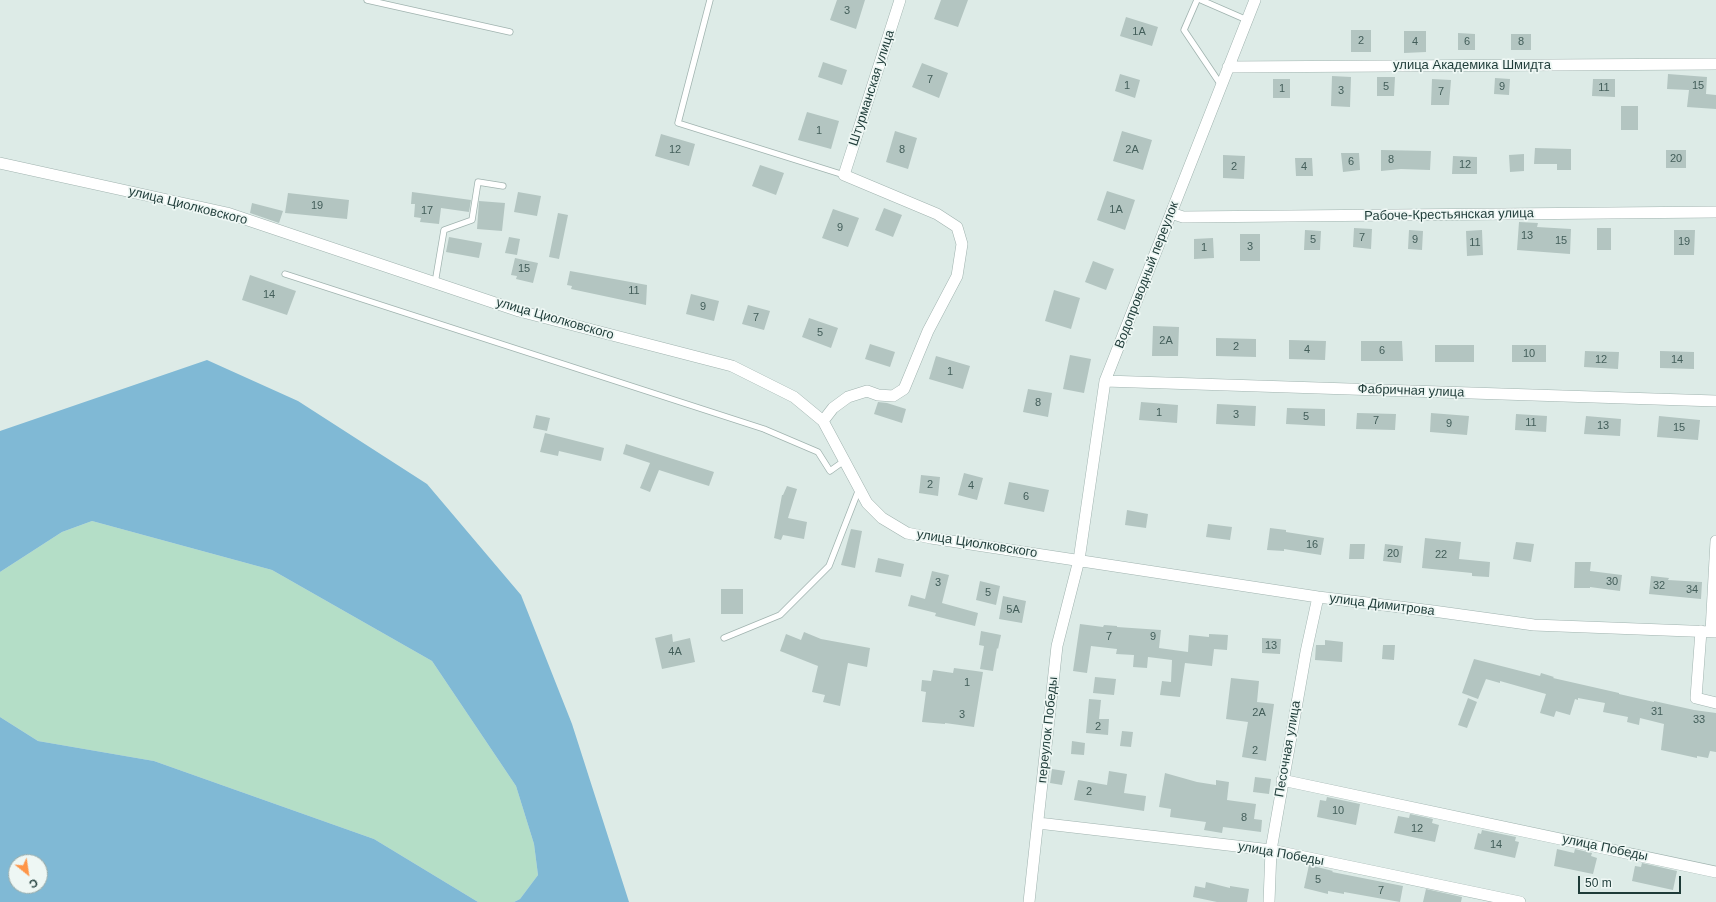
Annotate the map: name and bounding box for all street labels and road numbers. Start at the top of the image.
street label: Штурманская улица [846,28,898,148]
street label: улица Академика Шмидта [1393,57,1551,73]
street label: улица Циолковского [127,184,249,228]
street label: Водопроводный переулок [1112,199,1182,351]
street label: Рабоче-Крестьянская улица [1364,206,1534,224]
street label: улица Циолковского [494,295,616,343]
street label: Фабричная улица [1357,381,1465,401]
street label: улица Циолковского [916,527,1038,561]
street label: улица Димитрова [1328,591,1436,619]
street label: переулок Победы [1035,676,1061,784]
street label: Песочная улица [1272,700,1304,798]
street label: улица Победы [1561,831,1649,865]
street label: улица Победы [1237,839,1325,869]

